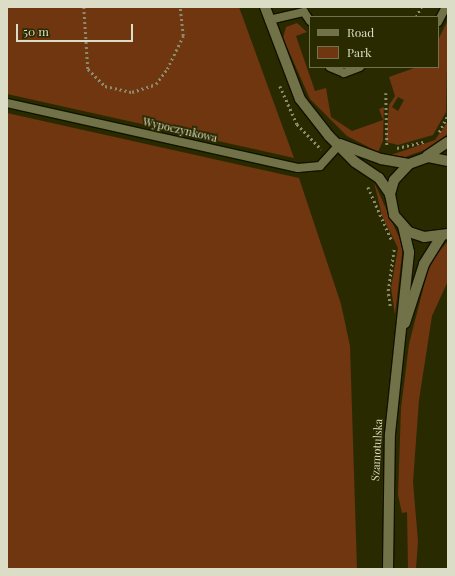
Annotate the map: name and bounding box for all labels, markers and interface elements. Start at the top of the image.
scale bar [18,16,135,42]
legend [309,16,439,68]
text: 50 m [23,23,49,39]
text: Road [347,24,374,40]
text: Park [347,44,372,60]
street label: Wypoczynkowa [142,115,218,145]
street label: Szamotulska [369,419,385,481]

